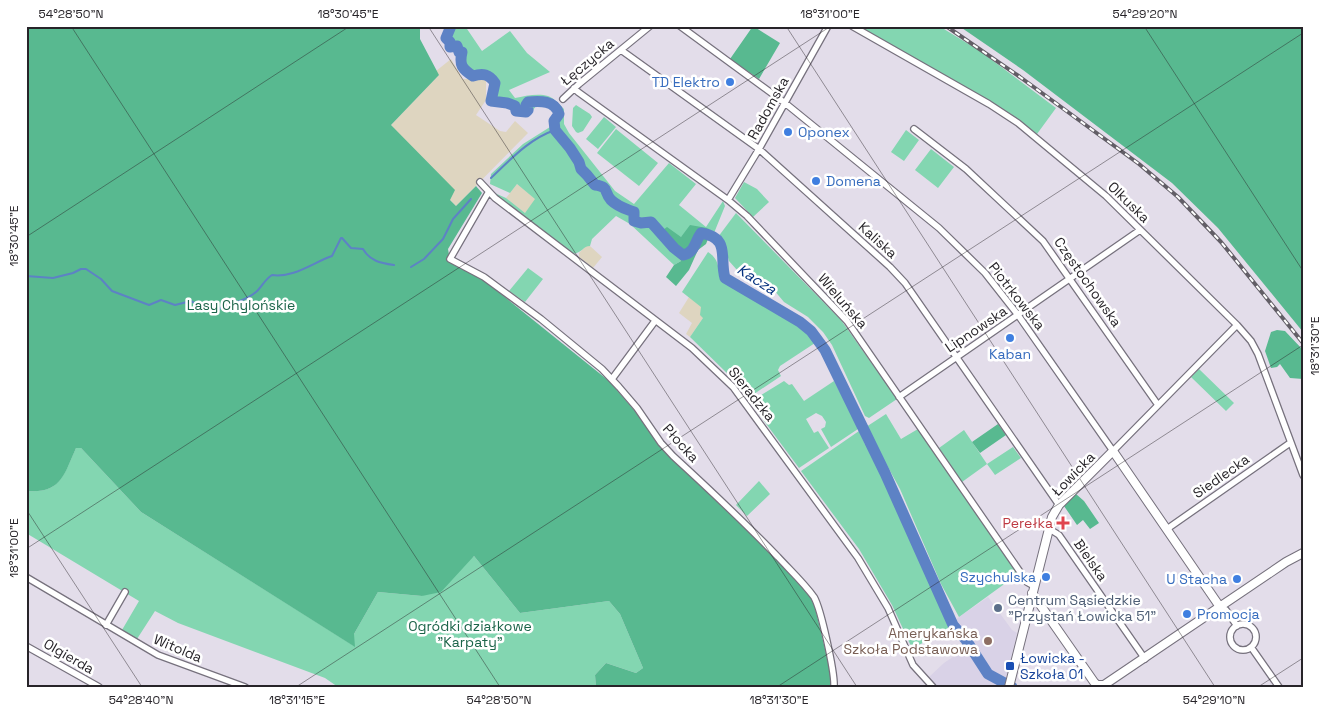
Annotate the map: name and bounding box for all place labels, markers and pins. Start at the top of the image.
place label: TD Elektro [652,73,720,91]
marker: TD Elektro [724,76,736,88]
place label: Oponex [798,123,850,141]
marker: Oponex [782,126,794,138]
place label: Domena [826,172,881,190]
marker: Domena [810,175,822,187]
marker: Kaban [1004,332,1016,344]
place label: Kaban [989,345,1031,363]
place label: Perełka [1003,514,1053,532]
marker: Perełka [1057,517,1069,529]
place label: Szychulska [960,568,1036,586]
place label: U Stacha [1166,570,1227,588]
marker: Szychulska [1040,571,1052,583]
marker: U Stacha [1231,573,1243,585]
place label: Centrum Sąsiedzkie "Przystań Łowicka 51" [1008,591,1156,625]
marker: Centrum Sąsiedzkie "Przystań Łowicka 51" [992,602,1004,614]
place label: Promocja [1197,605,1260,623]
marker: Promocja [1181,608,1193,620]
place label: Amerykańska Szkoła Podstawowa [843,624,978,658]
marker: Amerykańska Szkoła Podstawowa [982,635,994,647]
place label: Łowicka - Szkoła 01 [1020,649,1085,683]
marker: Łowicka - Szkoła 01 [1004,660,1016,672]

